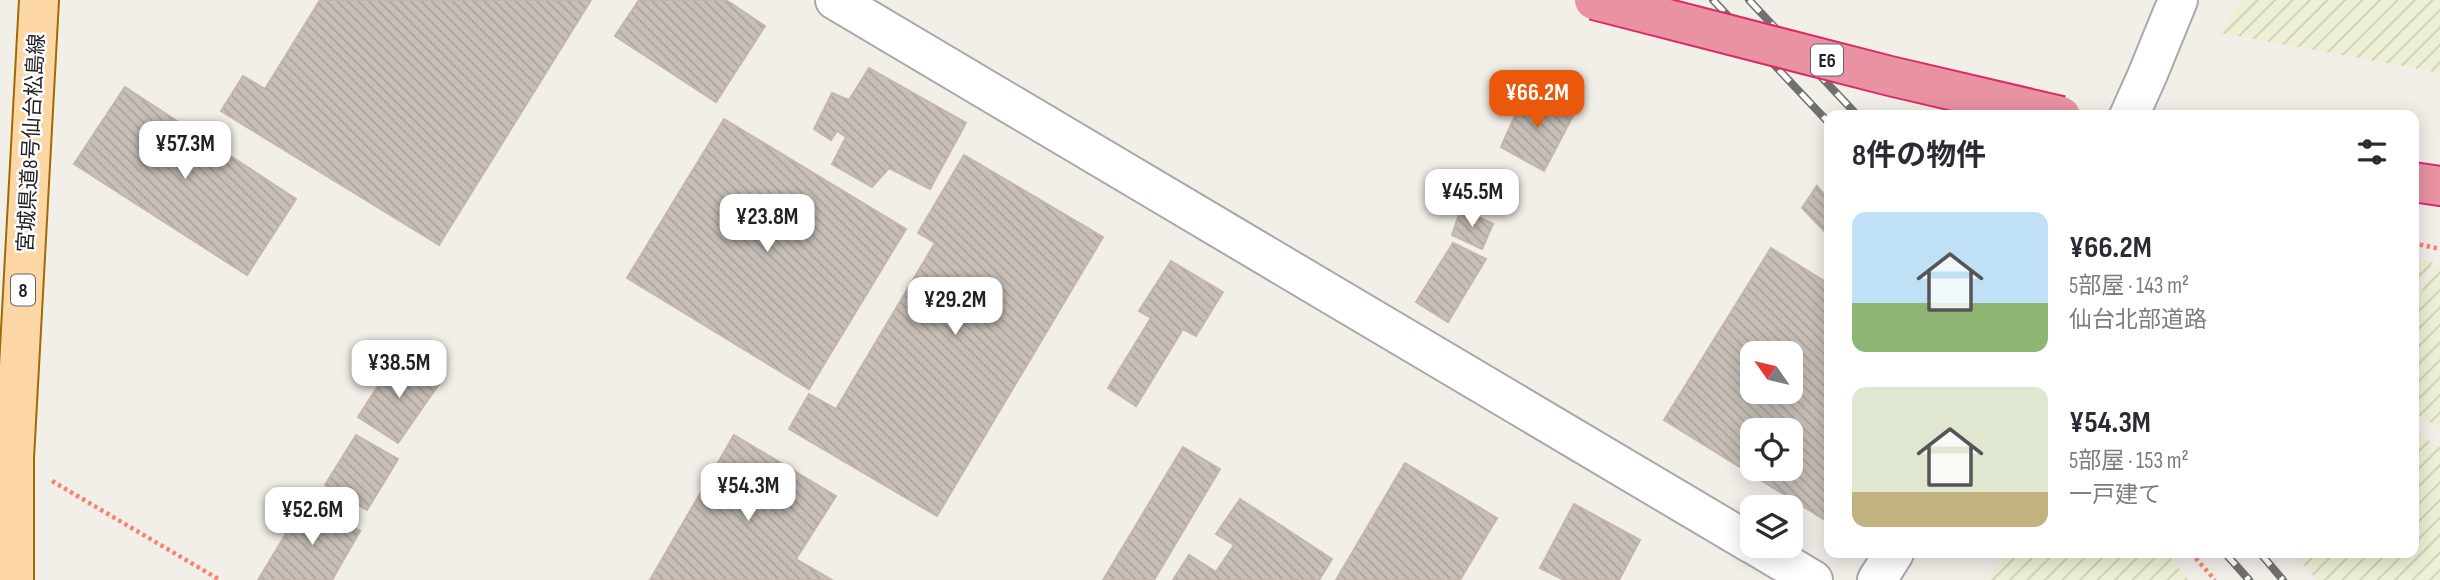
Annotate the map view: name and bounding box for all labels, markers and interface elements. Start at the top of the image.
street label: 宮城県道8号仙台松島線 [13,33,50,253]
road number: E6 [1811,44,1843,76]
pin: ¥66.2M [1480,71,1594,130]
text: ¥66.2M [1505,79,1569,107]
pin: ¥57.3M [128,122,242,181]
text: ¥57.3M [155,130,215,158]
icon: filters [2353,133,2391,171]
text: 8件の物件 [1852,138,1986,174]
pin: ¥45.5M [1415,170,1529,229]
text: ¥45.5M [1441,178,1503,206]
pin: ¥23.8M [710,194,824,254]
text: ¥23.8M [736,203,798,231]
text: ¥66.2M [2069,230,2152,266]
icon: home [1908,240,1992,324]
text: 5部屋 · 143 m² [2069,272,2189,300]
road number: 8 [11,274,35,306]
pin: ¥29.2M [898,278,1012,337]
text: ¥29.2M [924,286,986,314]
text: 仙台北部道路 [2069,306,2207,334]
pin: ¥38.5M [342,340,456,400]
north arrow [1740,341,1802,404]
map controls [1740,341,1803,558]
text: ¥38.5M [368,349,430,377]
text: ¥54.3M [2069,405,2151,441]
icon: home [1908,415,1992,499]
button: locate [1740,418,1803,481]
text: 5部屋 · 153 m² [2069,447,2189,475]
pin: ¥54.3M [691,463,805,523]
text: ¥54.3M [717,472,779,500]
text: 一戸建て [2069,481,2161,509]
pin: ¥52.6M [255,488,369,547]
button: layers [1740,495,1803,558]
text: ¥52.6M [281,496,343,524]

